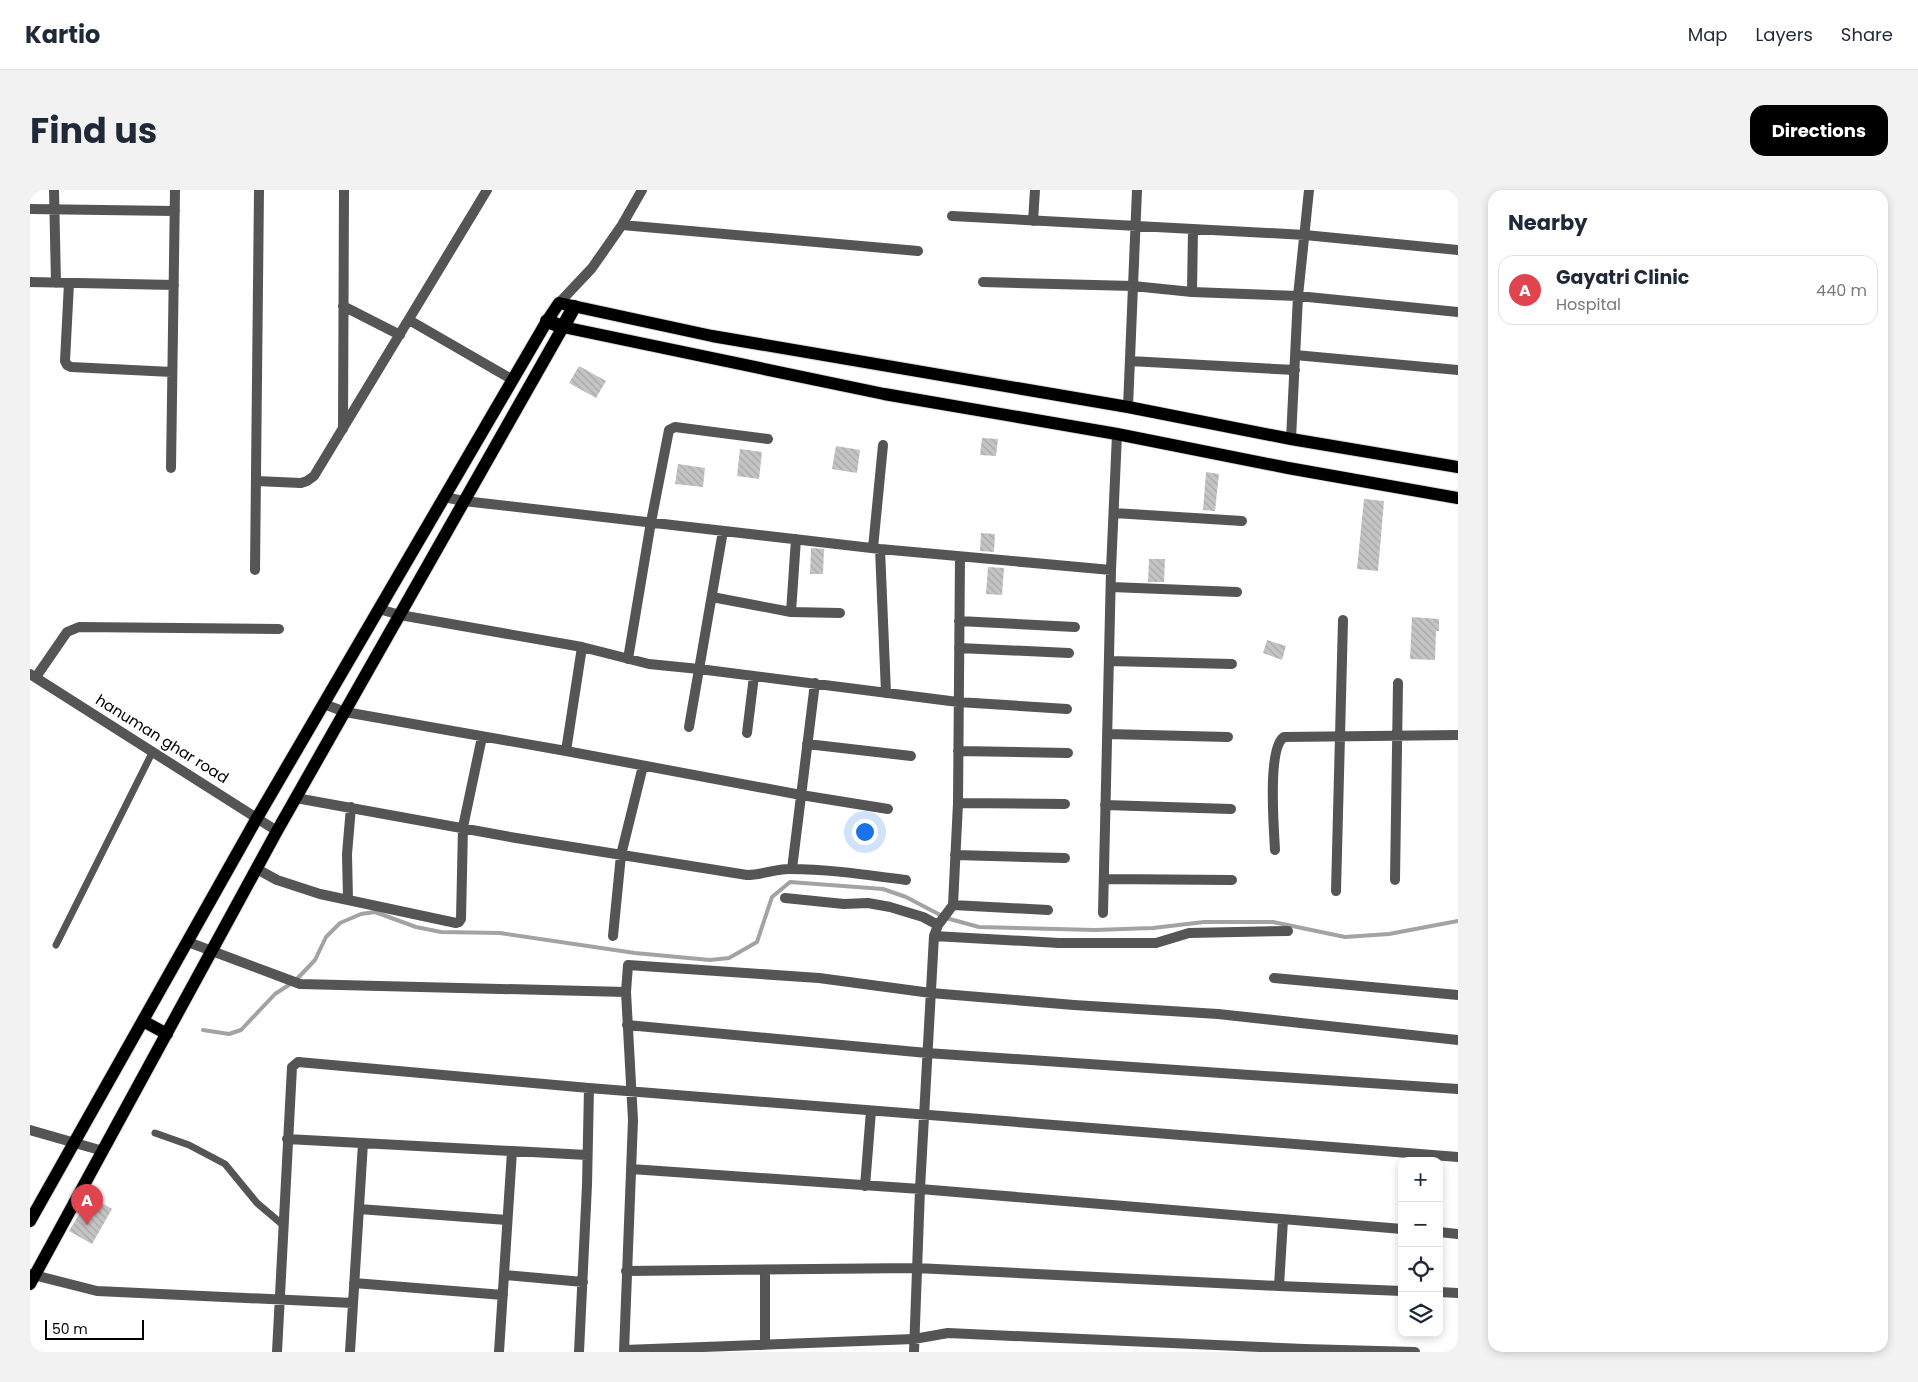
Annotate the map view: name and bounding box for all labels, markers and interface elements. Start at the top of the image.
text: Kartio [25,18,100,51]
text: Map [1688,22,1728,47]
text: Layers [1756,22,1813,47]
text: Share [1841,22,1893,47]
button: Directions [1750,105,1888,156]
text: Find us [30,106,157,155]
text: Nearby [1508,208,1588,237]
text: Gayatri Clinic [1556,264,1689,291]
text: A [1519,279,1531,302]
text: 440 m [1816,279,1867,302]
text: Hospital [1556,293,1621,316]
street label: hanuman ghar road [92,689,233,788]
your location [852,819,878,845]
map controls [1398,1157,1443,1337]
button: + [1398,1157,1443,1202]
pin: A [71,1184,103,1225]
button: − [1398,1202,1443,1247]
button: locate [1398,1247,1443,1292]
button: layers [1398,1292,1443,1337]
scale bar [45,1317,144,1340]
text: 50 m [52,1319,88,1339]

